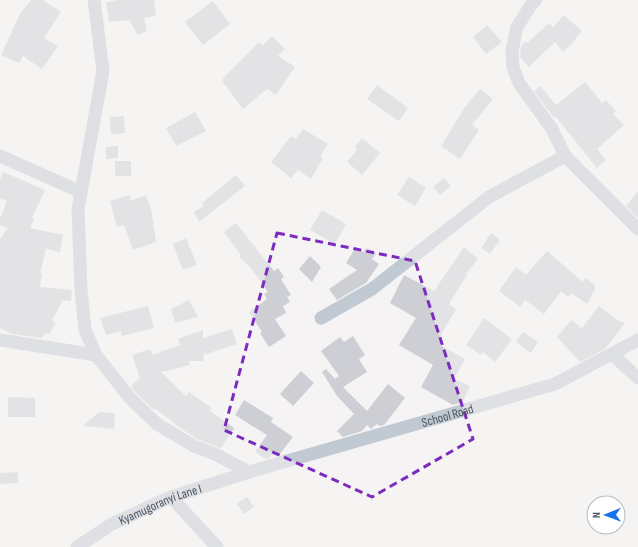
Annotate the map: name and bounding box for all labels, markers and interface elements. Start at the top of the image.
street label: School Road [420,401,475,431]
street label: Kyamugoranyi Lane I [116,481,204,529]
north arrow [586,495,626,535]
text: N [590,512,603,518]

